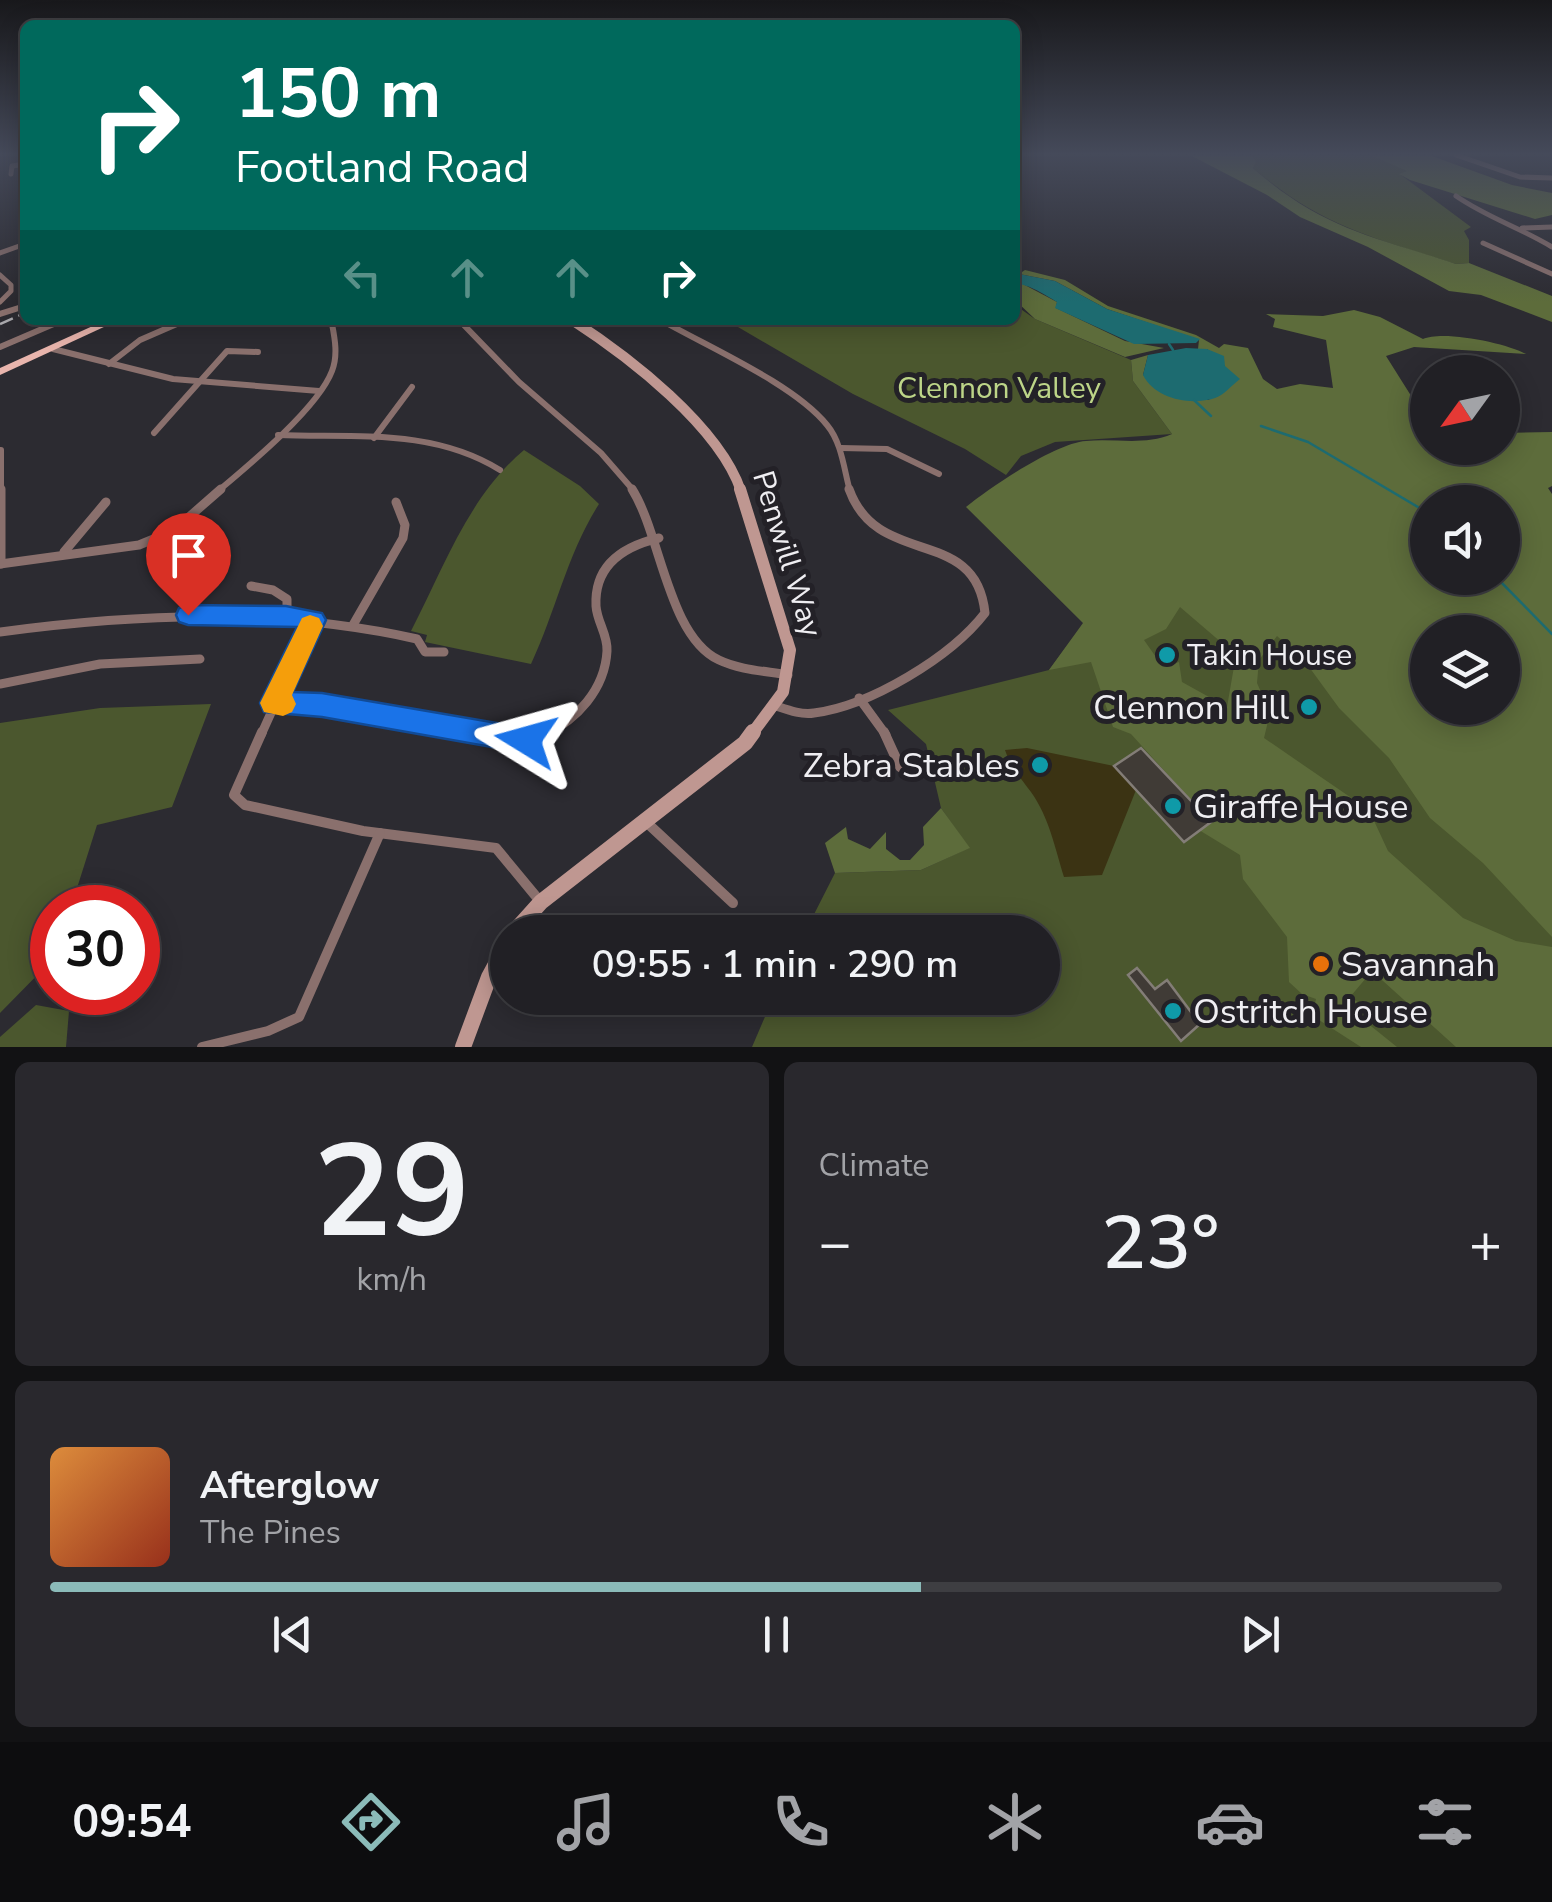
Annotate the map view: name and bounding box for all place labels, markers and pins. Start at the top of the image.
pin [146,513,231,616]
place label: Takin House [1187,635,1352,676]
marker: Takin House [1156,644,1178,666]
place label: Clennon Hill [1093,684,1290,731]
marker: Clennon Hill [1298,696,1320,718]
place label: Zebra Stables [803,742,1020,789]
marker: Zebra Stables [1029,754,1051,776]
place label: Giraffe House [1193,783,1409,830]
marker: Giraffe House [1162,795,1184,817]
place label: Savannah [1341,941,1495,988]
marker: Savannah [1310,953,1332,975]
place label: Ostritch House [1193,988,1428,1035]
marker: Ostritch House [1162,1000,1184,1022]

